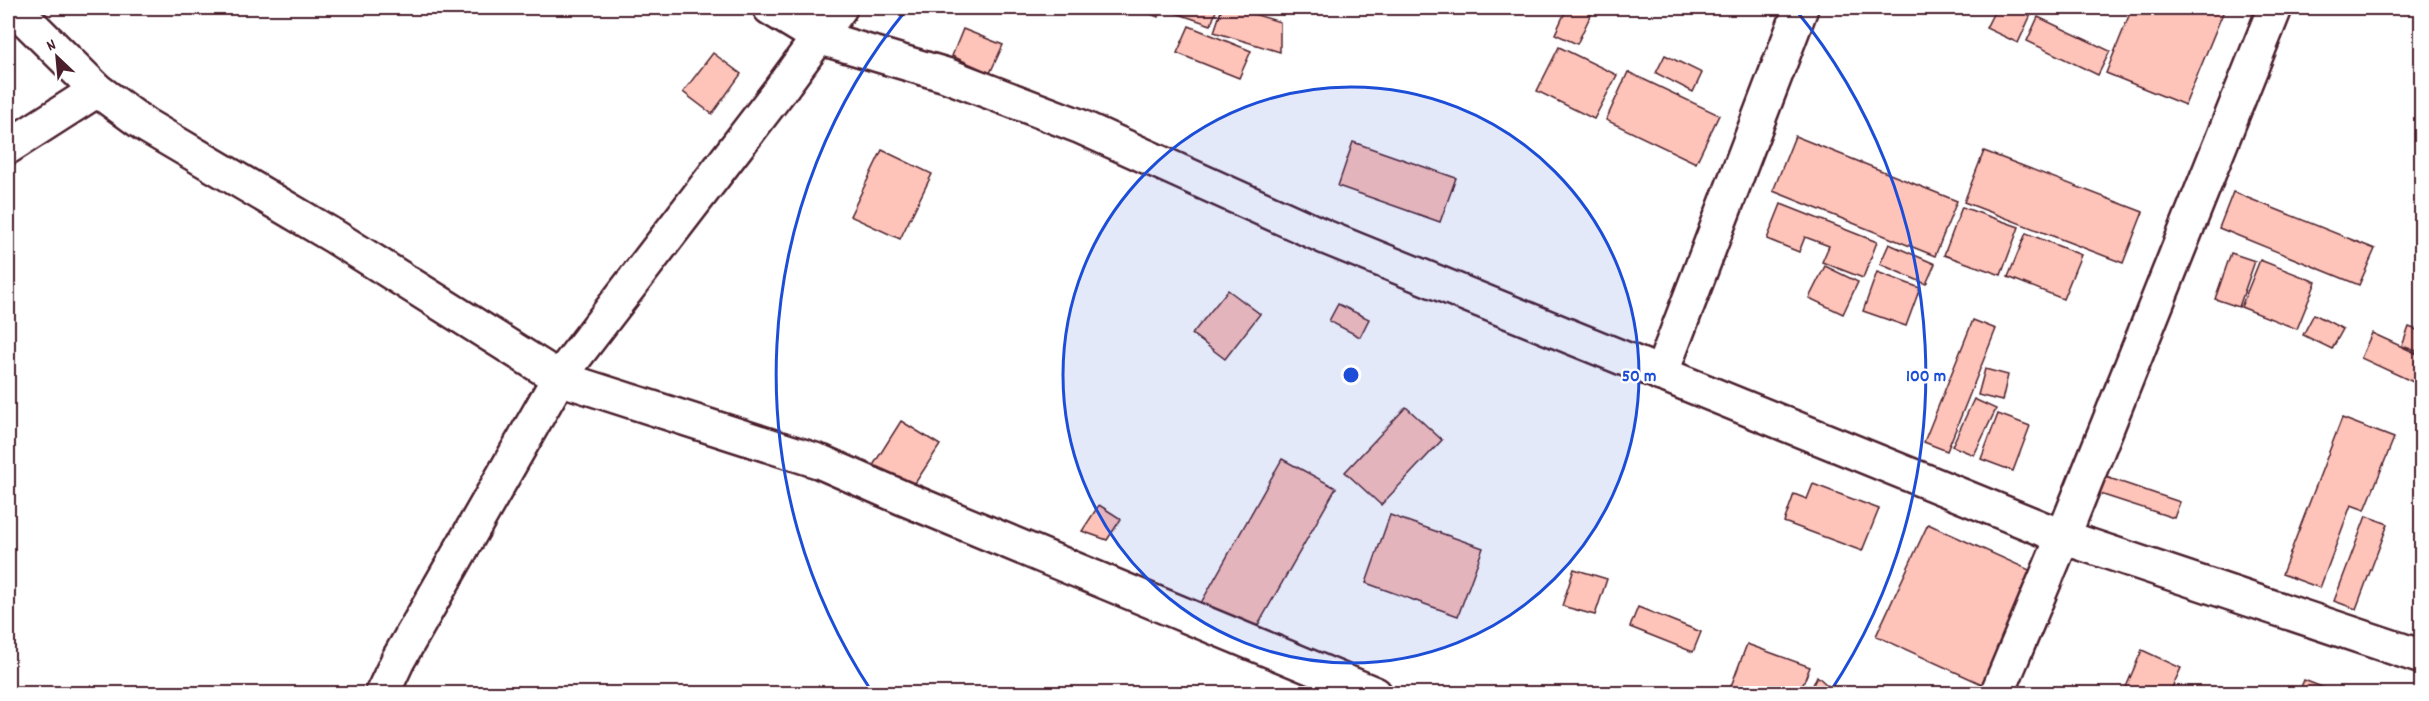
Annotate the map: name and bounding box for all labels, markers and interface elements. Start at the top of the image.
north arrow [27,27,87,87]
text: N [43,34,60,58]
centre of rings [1341,365,1361,385]
text: 50 m [1622,365,1656,390]
text: 100 m [1906,365,1946,390]

